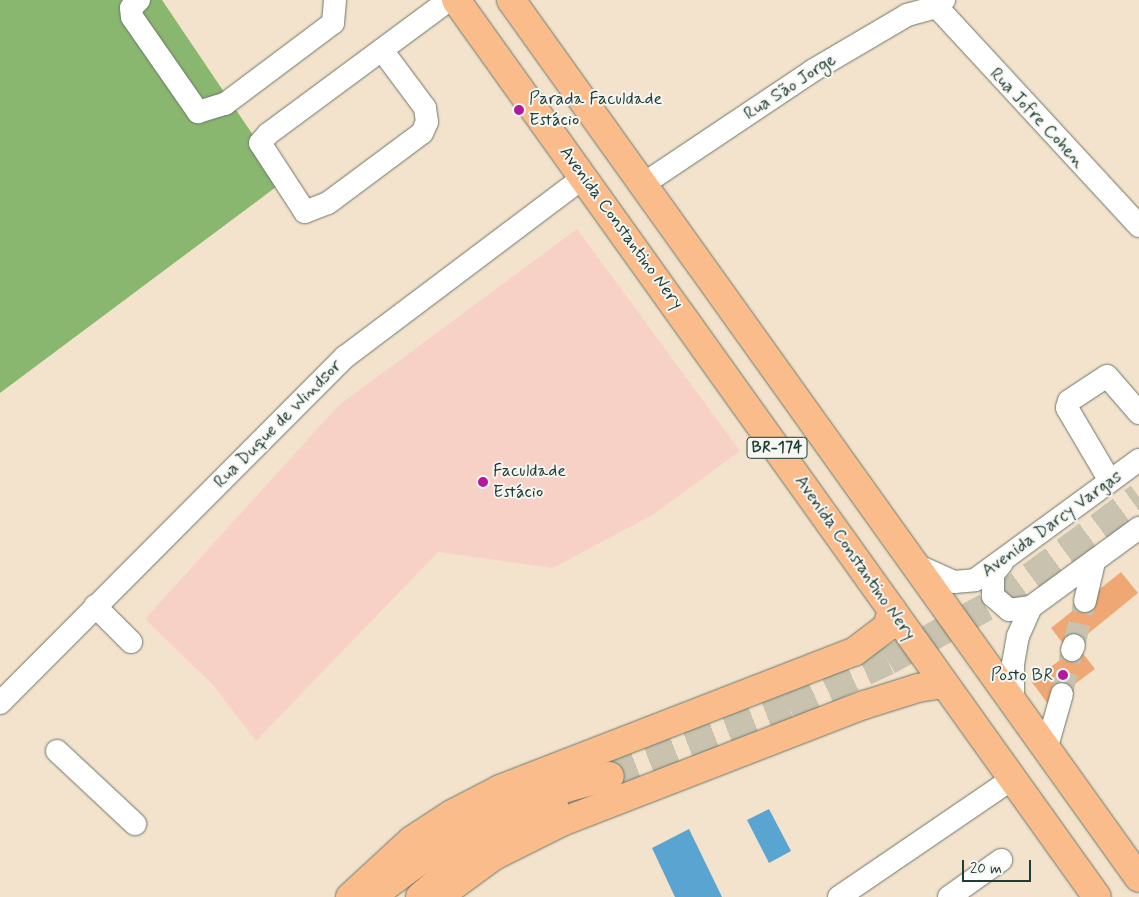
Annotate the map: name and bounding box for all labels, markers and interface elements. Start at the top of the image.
street label: Rua São Jorge [740,49,840,125]
street label: Rua Jofre Cohen [985,63,1089,173]
place label: Parada Faculdade Estácio [529,89,662,132]
marker: Parada Faculdade Estácio [513,104,525,116]
street label: Avenida Constantino Nery [555,142,687,314]
street label: Rua Duque de Windsor [211,357,345,491]
road number: BR-174 [746,434,808,462]
place label: Faculdade Estácio [493,461,566,504]
street label: Avenida Darcy Vargas [978,466,1126,582]
street label: Avenida Constantino Nery [790,472,920,644]
marker: Faculdade Estácio [477,476,489,488]
place label: Posto BR [991,664,1053,686]
marker: Posto BR [1057,669,1069,681]
scale bar [964,850,1033,882]
text: 20 m [970,859,1002,879]

